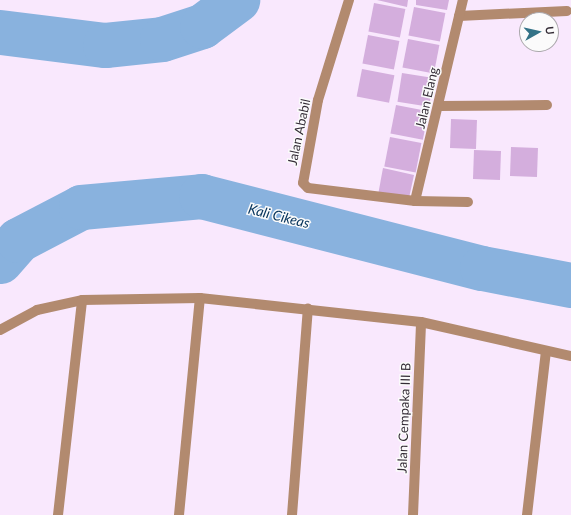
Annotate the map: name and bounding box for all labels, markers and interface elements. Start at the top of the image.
north arrow [519,12,559,52]
text: U [543,25,557,35]
street label: Jalan Elang [412,66,442,130]
street label: Jalan Ababil [284,97,314,167]
water label: Kali Cikeas [247,200,311,232]
street label: Jalan Cempaka III B [394,362,414,474]

